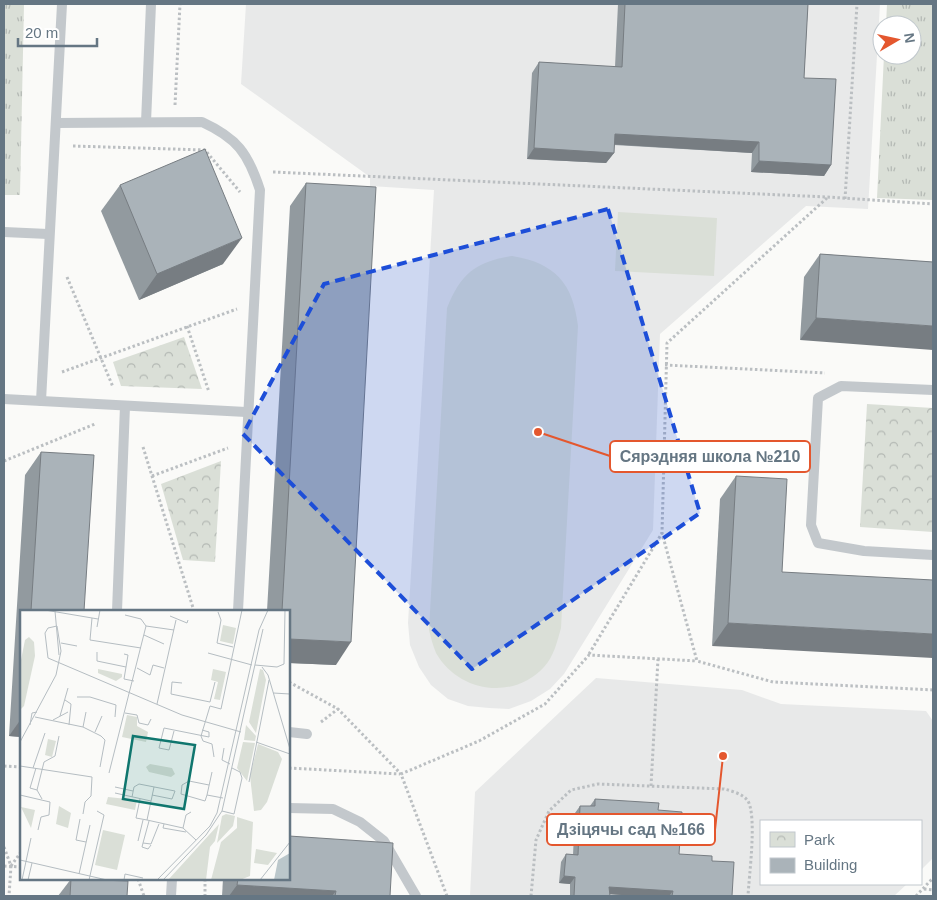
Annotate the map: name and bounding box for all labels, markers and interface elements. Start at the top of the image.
scale bar [18,15,96,47]
north arrow [872,15,922,65]
text: 20 m [25,24,58,41]
text: N [901,32,919,44]
callout: Сярэдняя школа №210 [610,441,810,472]
text: Сярэдняя школа №210 [620,448,800,465]
inset map [20,610,290,880]
callout: Дзіцячы сад №166 [547,814,715,845]
legend [760,820,922,885]
text: Дзіцячы сад №166 [557,821,705,838]
text: Park [804,831,835,848]
text: Building [804,856,857,873]

